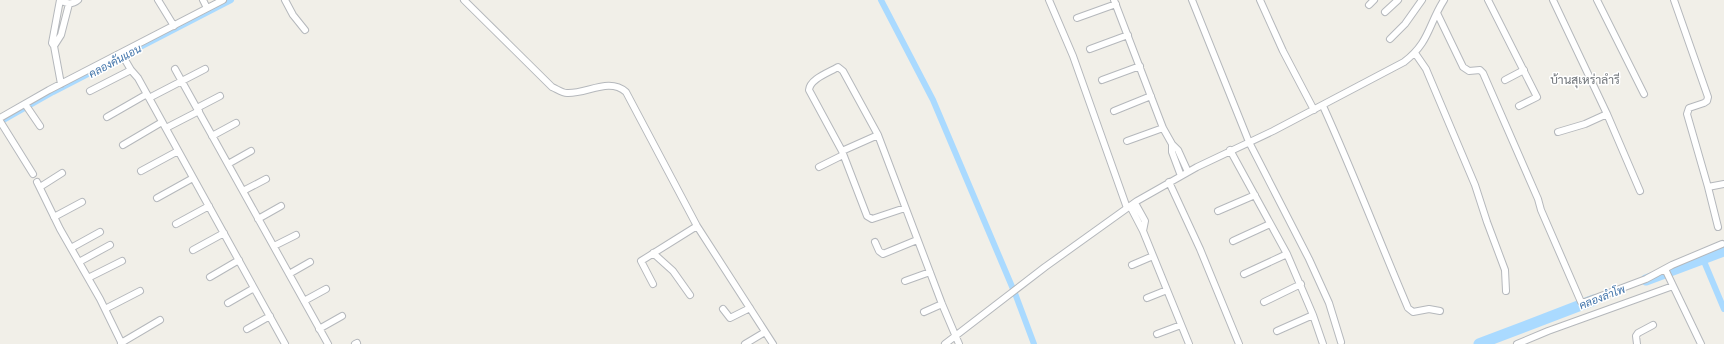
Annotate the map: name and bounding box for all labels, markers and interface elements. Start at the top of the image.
water label: คลองคันแอน [86,40,144,82]
district label: บ้านสุเหร่าลำรี [1550,70,1620,89]
water label: คลองลำโพ [1577,281,1627,313]

